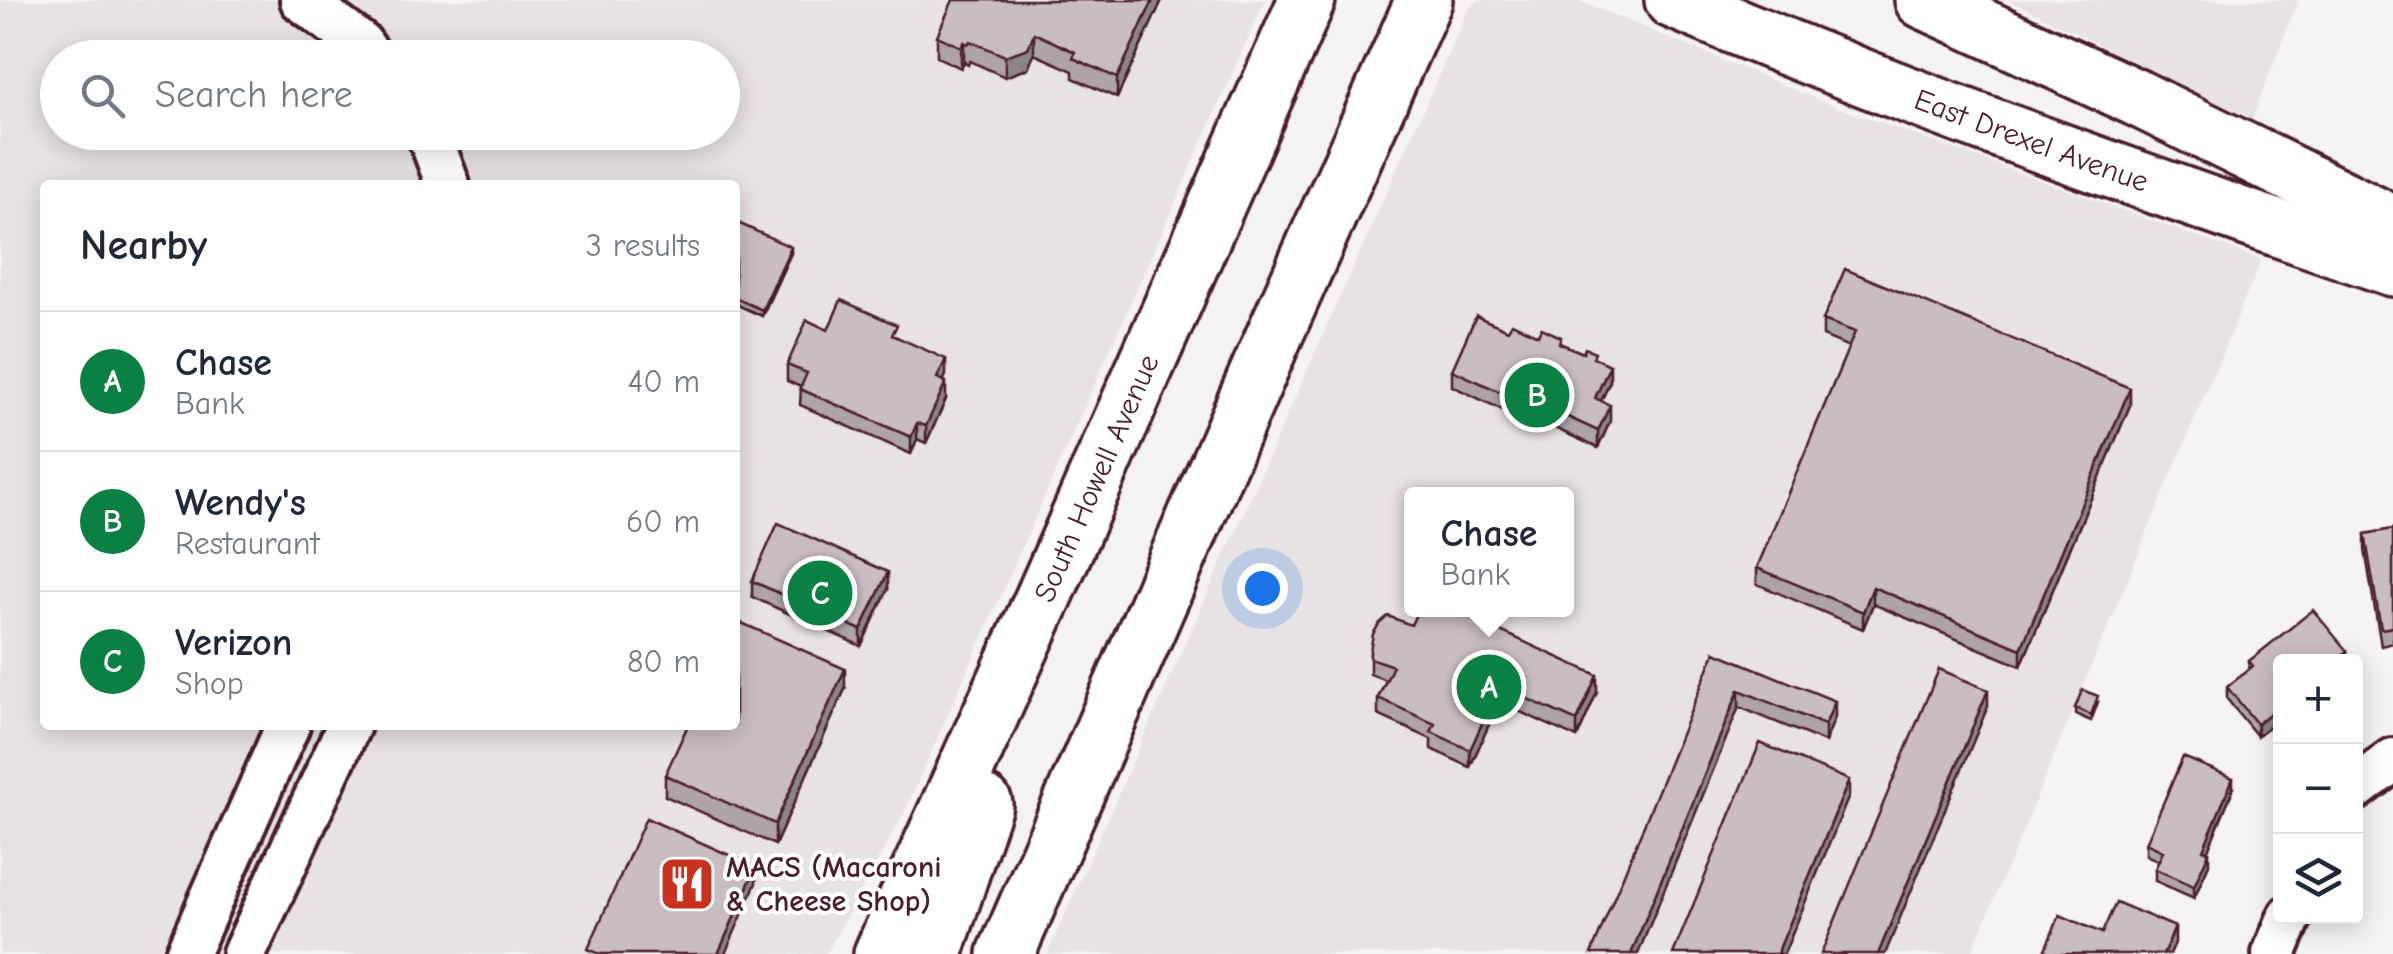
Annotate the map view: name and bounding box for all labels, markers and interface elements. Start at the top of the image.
search box [40,40,740,150]
icon: search [75,68,130,123]
text: Search here [155,73,353,117]
street label: East Drexel Avenue [1910,81,2153,199]
text: Nearby [80,221,207,270]
text: 3 results [586,227,700,264]
text: Chase [175,341,272,385]
street label: South Howell Avenue [1026,349,1166,607]
pin: B [1504,358,1570,432]
text: A [104,363,121,400]
text: 40 m [628,363,700,400]
text: Bank [175,385,245,422]
text: Wendy's [175,481,306,525]
popup [1404,487,1574,617]
text: B [103,503,122,540]
text: 60 m [626,503,700,540]
text: Chase [1440,512,1538,556]
text: Restaurant [175,525,320,562]
pin: C [788,556,852,630]
text: Bank [1440,556,1510,593]
your location [1237,563,1288,614]
text: Verizon [175,621,292,665]
text: C [103,643,122,680]
text: 80 m [627,643,700,680]
pin: A [1456,650,1522,724]
map controls [2273,654,2363,924]
button: + [2273,654,2363,744]
text: Shop [175,665,244,702]
button: − [2273,744,2363,834]
button: layers [2273,834,2363,924]
place label: MACS (Macaroni & Cheese Shop) [726,850,941,919]
restaurant icon: MACS (Macaroni & Cheese Shop) [657,854,717,914]

